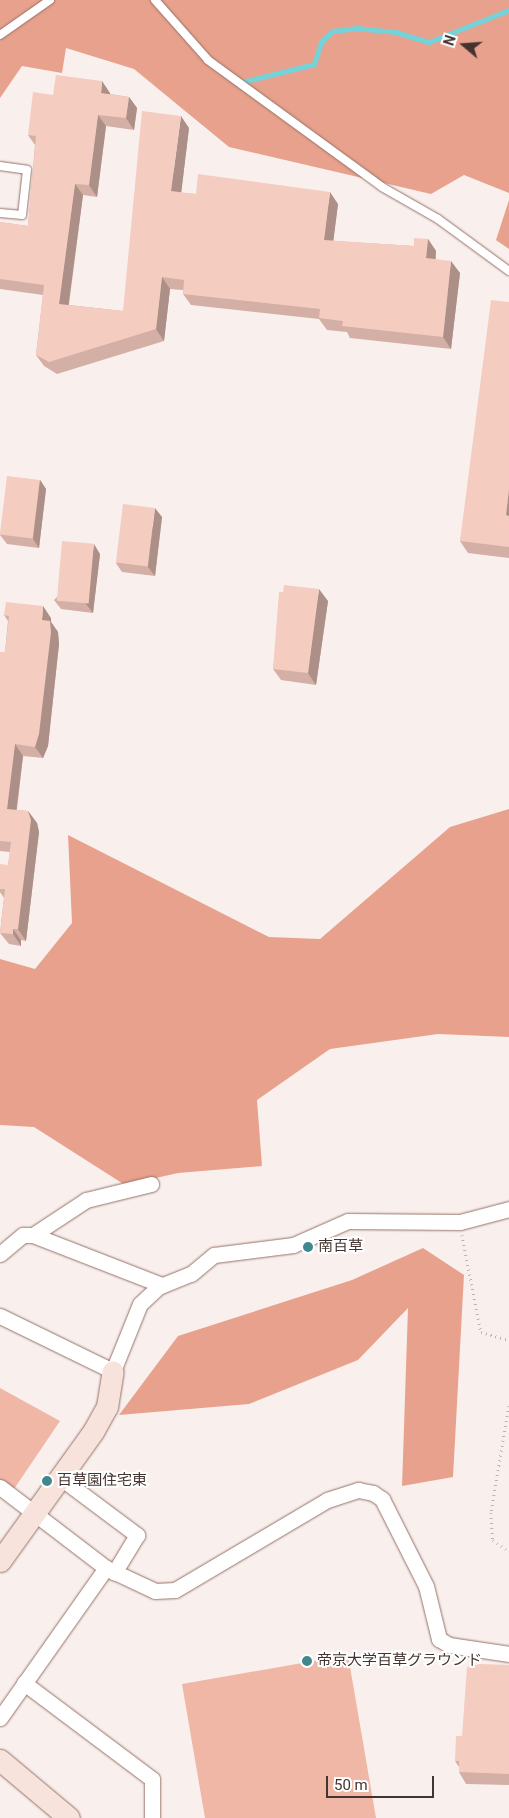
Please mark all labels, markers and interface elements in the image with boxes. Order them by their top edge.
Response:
north arrow [439,20,489,70]
text: N [441,33,459,48]
place label: 南百草 [318,1238,363,1256]
marker: 南百草 [302,1241,314,1253]
place label: 百草園住宅東 [57,1472,147,1490]
marker: 百草園住宅東 [41,1475,53,1487]
place label: 帝京大学百草グラウンド [317,1652,482,1670]
marker: 帝京大学百草グラウンド [301,1655,313,1667]
scale bar [329,1766,436,1798]
text: 50 m [334,1776,368,1794]

